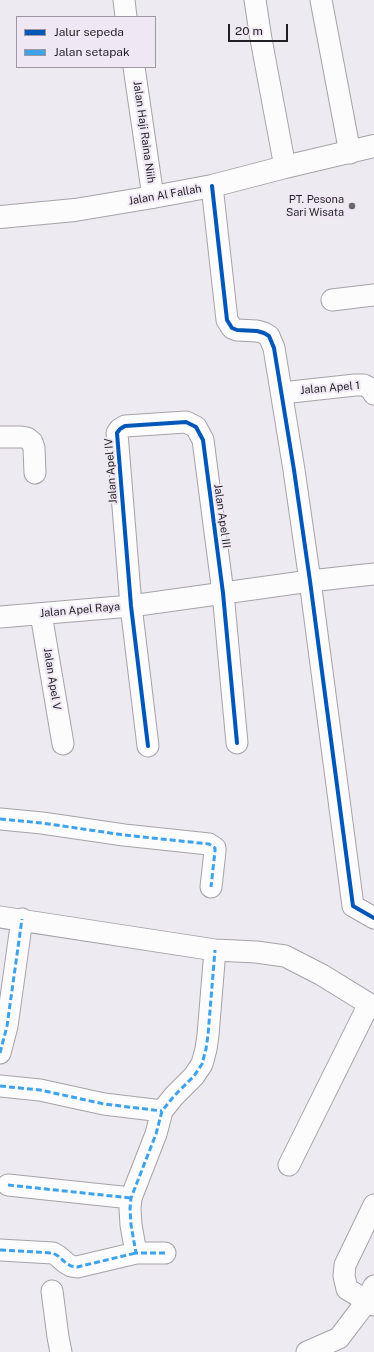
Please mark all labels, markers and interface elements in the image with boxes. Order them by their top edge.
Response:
legend [16,16,156,68]
scale bar [230,16,290,42]
text: 20 m [235,24,263,38]
text: Jalur sepeda [54,25,124,39]
text: Jalan setapak [54,45,130,59]
street label: Jalan Haji Raina Niih [130,80,158,184]
street label: Jalan Al Fallah [127,182,203,208]
place label: PT. Pesona Sari Wisata [286,193,344,219]
marker: PT. Pesona Sari Wisata [347,201,357,211]
street label: Jalan Apel 1 [300,379,360,397]
street label: Jalan Apel IV [102,438,120,504]
street label: Jalan Apel III [211,483,233,549]
street label: Jalan Apel Raya [39,600,121,620]
street label: Jalan Apel V [41,647,63,711]

